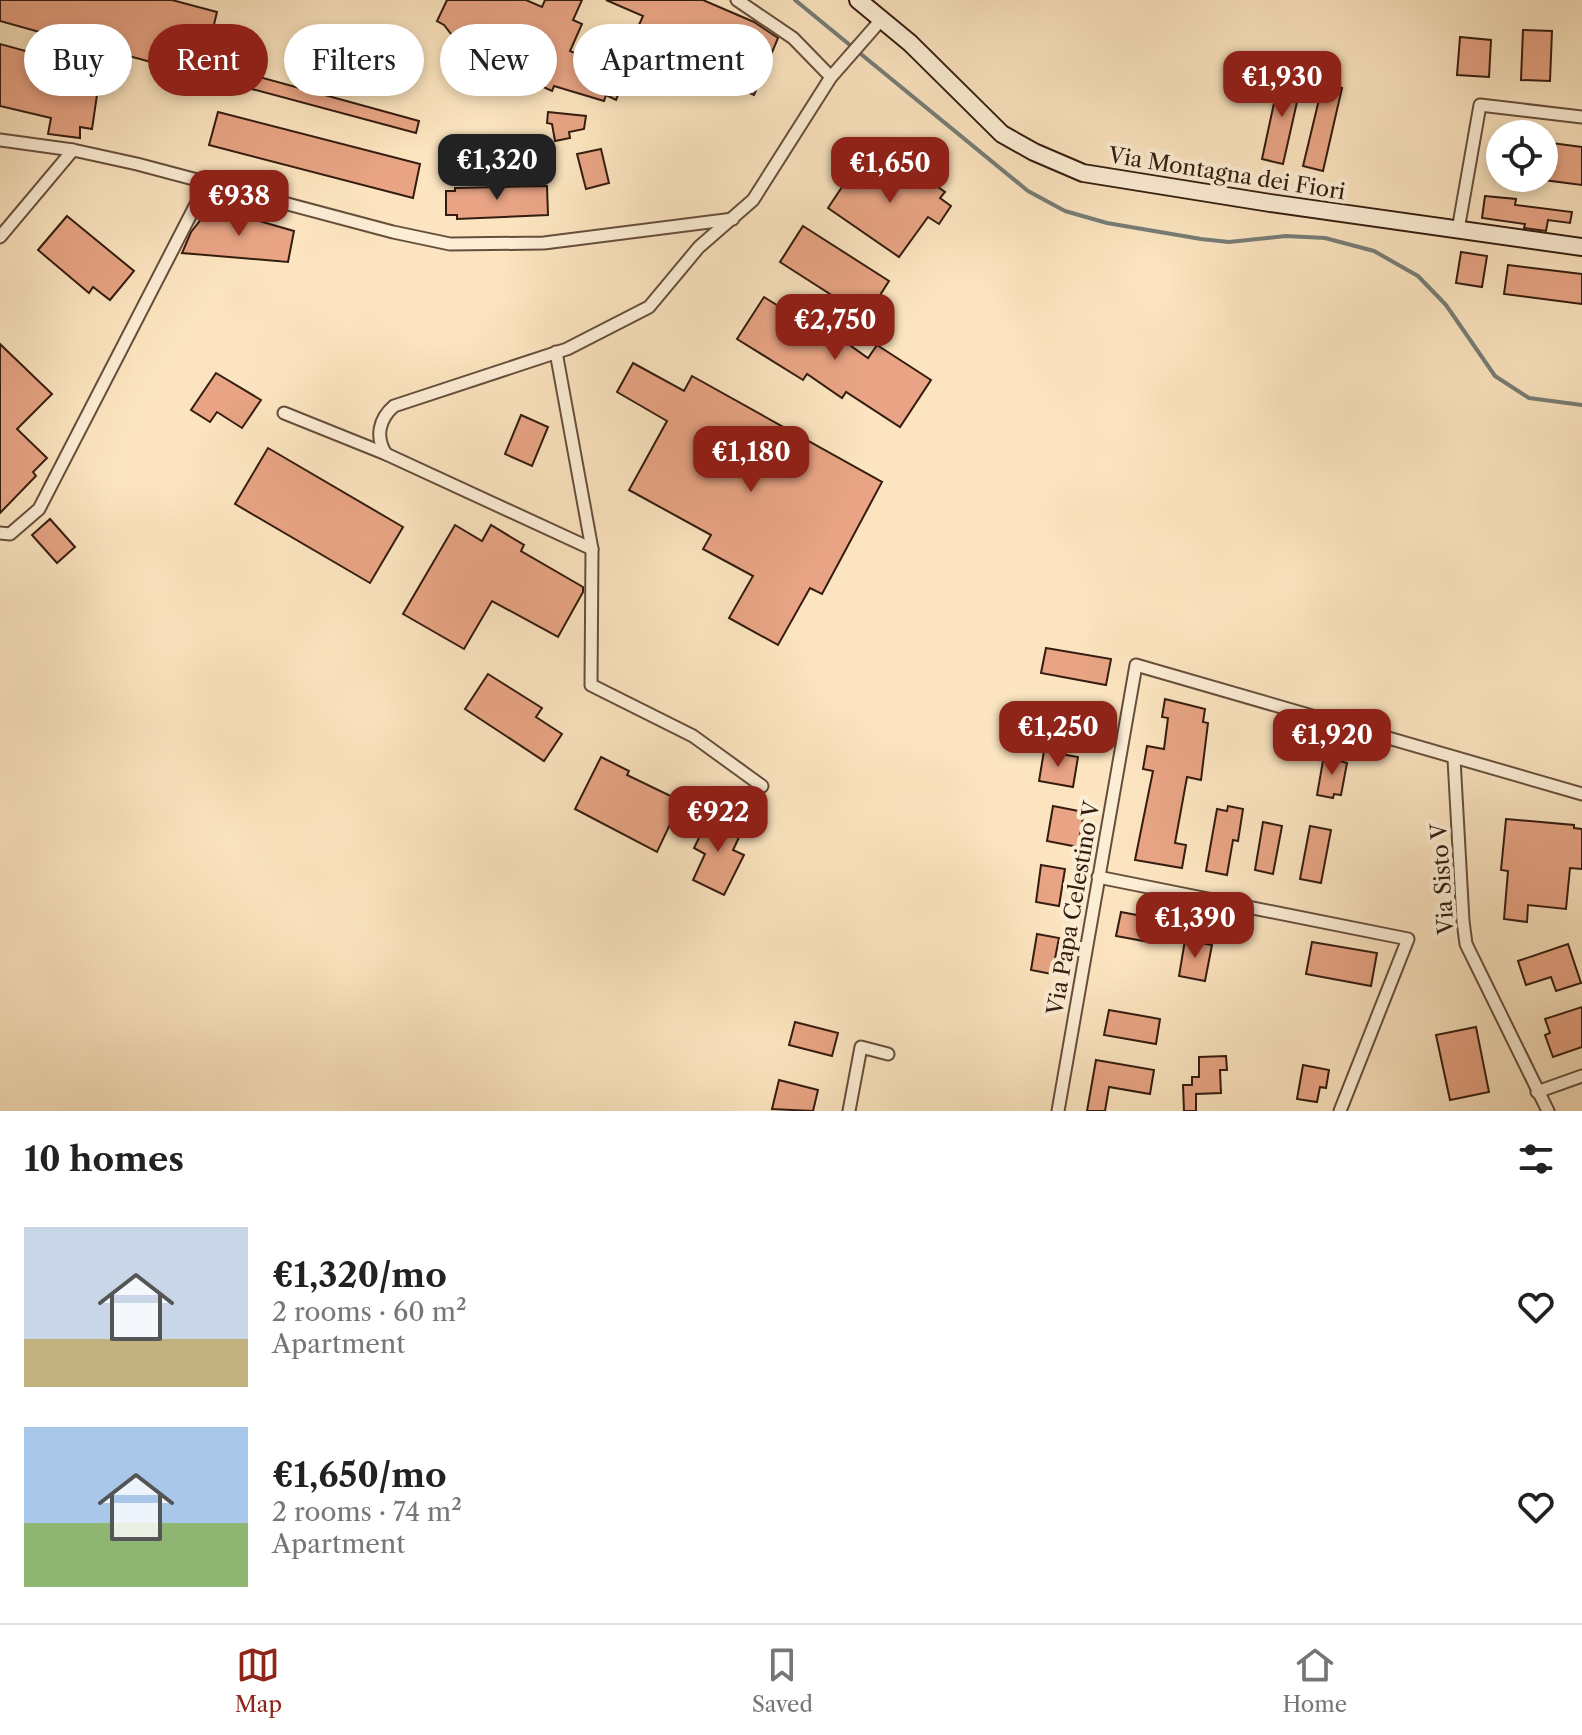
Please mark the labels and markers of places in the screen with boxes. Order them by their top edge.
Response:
pin: €1,930 [1217,51,1347,119]
pin: €1,320 [432,134,562,202]
pin: €1,650 [825,137,955,205]
pin: €938 [192,170,286,238]
pin: €2,750 [770,294,900,362]
pin: €1,180 [686,426,816,494]
pin: €1,250 [993,701,1123,769]
pin: €1,920 [1267,709,1397,777]
pin: €922 [671,786,765,854]
pin: €1,390 [1130,892,1260,960]

